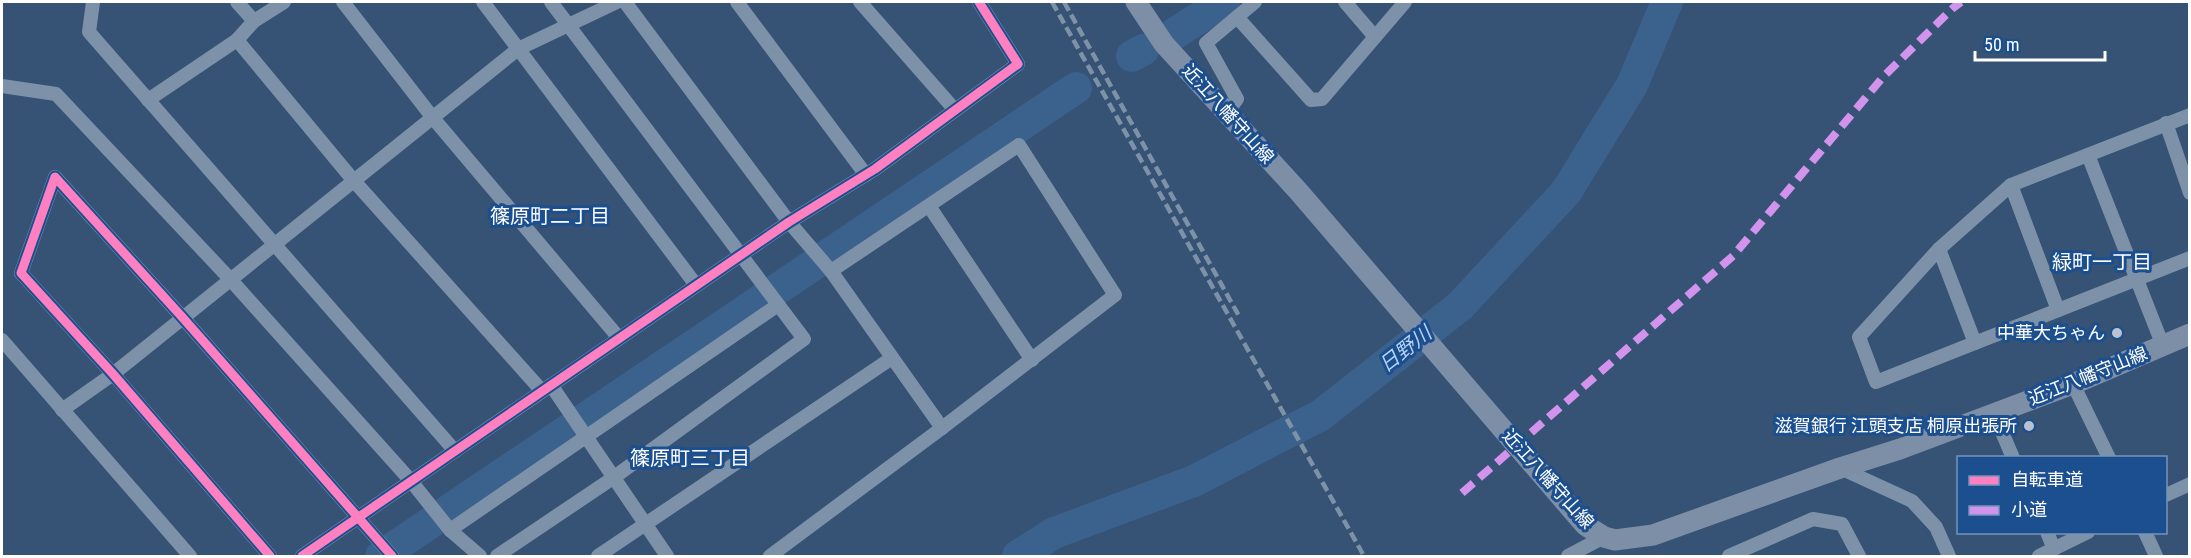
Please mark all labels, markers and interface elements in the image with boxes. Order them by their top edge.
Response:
scale bar [1975,24,2106,62]
text: 50 m [1984,34,2019,55]
street label: 近江八幡守山線 [1178,60,1278,168]
district label: 篠原町二丁目 [490,204,610,228]
district label: 緑町一丁目 [2052,250,2152,274]
water label: 日野川 [1374,320,1438,377]
place label: 中華大ちゃん [1997,322,2105,343]
marker: 中華大ちゃん [2110,326,2124,340]
street label: 近江八幡守山線 [2025,342,2150,409]
place label: 滋賀銀行 江頭支店 桐原出張所 [1775,415,2017,436]
marker: 滋賀銀行 江頭支店 桐原出張所 [2022,419,2036,433]
street label: 近江八幡守山線 [1498,425,1598,533]
district label: 篠原町三丁目 [630,446,750,470]
legend [1957,456,2167,534]
text: 自転車道 [2011,469,2083,490]
text: 小道 [2011,499,2047,520]

